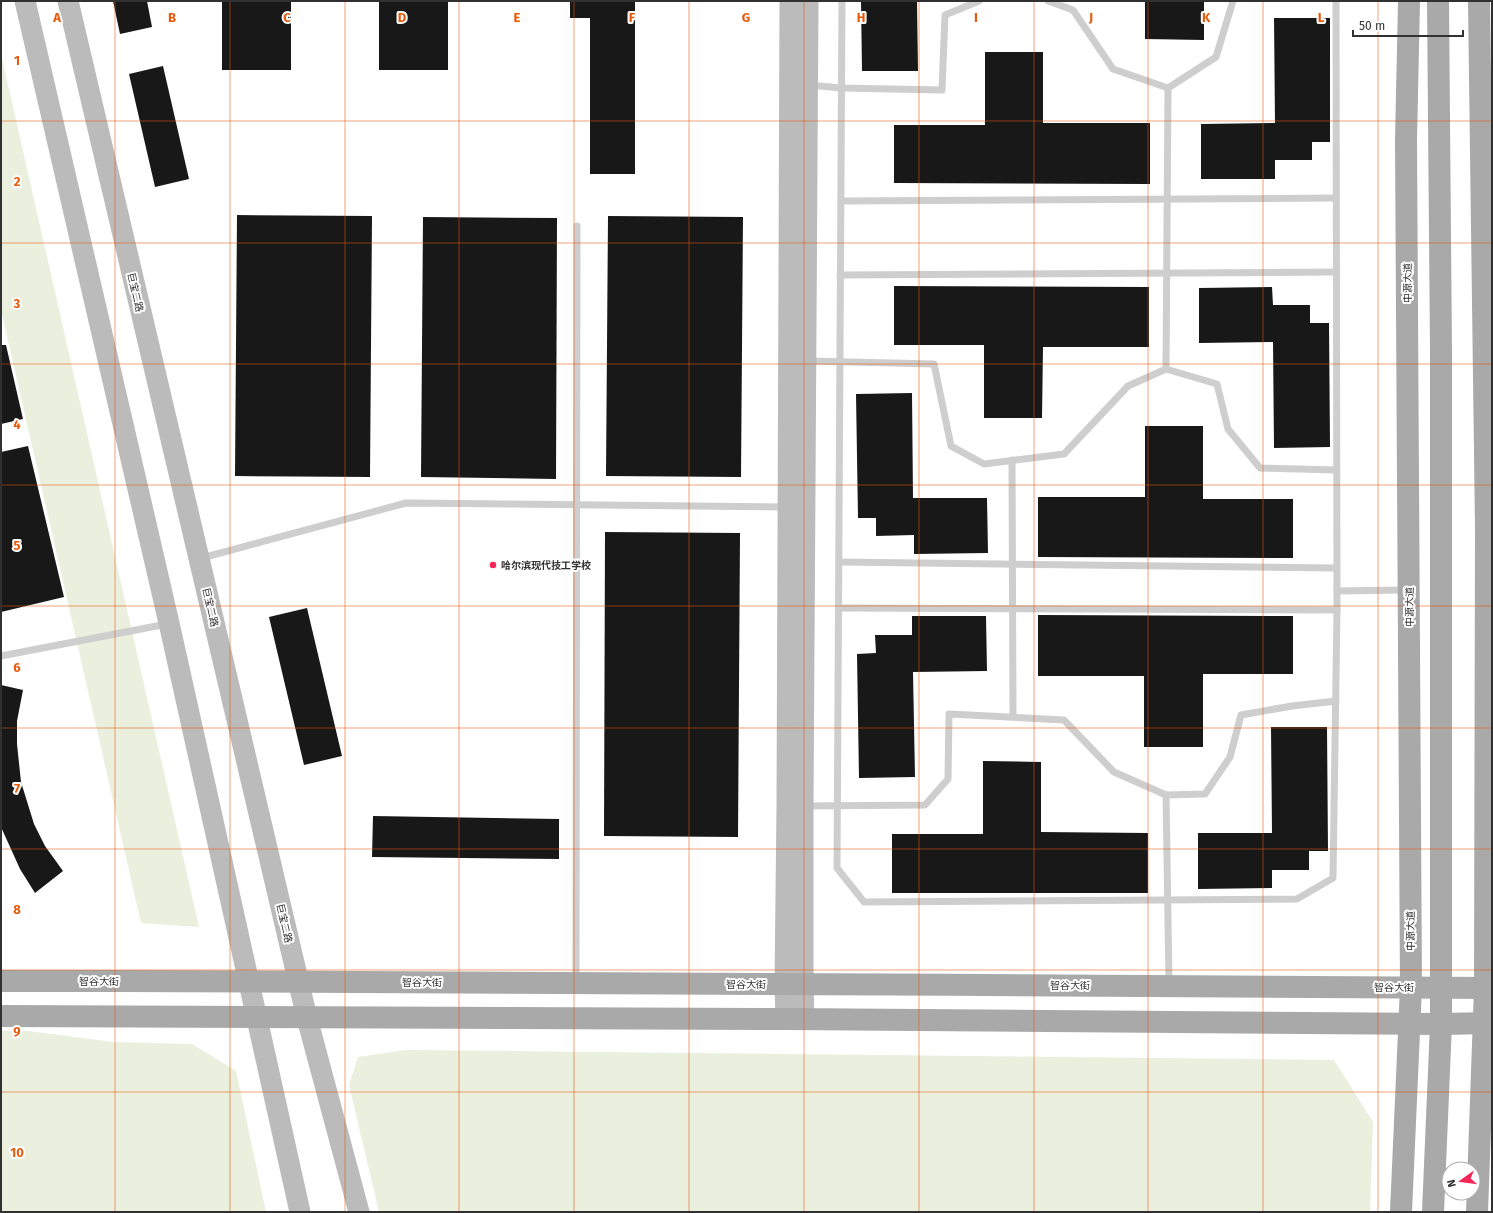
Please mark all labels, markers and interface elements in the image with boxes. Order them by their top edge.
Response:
text: A [52,10,61,25]
text: B [168,10,176,25]
text: C [283,10,291,25]
text: D [398,10,407,25]
text: E [514,10,521,25]
text: F [629,10,636,25]
text: G [742,10,750,25]
text: H [857,10,865,25]
text: I [974,10,978,25]
text: J [1088,10,1093,25]
text: K [1202,10,1211,25]
text: L [1318,10,1325,25]
scale bar [1353,12,1463,38]
text: 50 m [1359,19,1385,33]
text: 1 [14,53,20,68]
text: 2 [14,174,21,189]
street label: 中源大道 [1402,263,1414,303]
street label: 巨宝二路 [125,271,145,313]
text: 3 [13,296,21,311]
text: 4 [13,417,21,432]
text: 5 [14,538,21,553]
place label: 哈尔滨现代技工学校 [501,559,591,572]
marker: 哈尔滨现代技工学校 [488,560,498,570]
street label: 巨宝二路 [200,586,220,628]
street label: 中源大道 [1404,587,1416,627]
text: 6 [13,660,21,675]
text: 7 [14,781,20,796]
text: 8 [13,902,21,917]
street label: 巨宝二路 [274,902,294,944]
street label: 中源大道 [1405,911,1417,951]
street label: 智谷大街 [79,976,119,988]
street label: 智谷大街 [402,977,442,989]
street label: 智谷大街 [726,979,766,991]
street label: 智谷大街 [1050,980,1090,992]
street label: 智谷大街 [1374,982,1414,994]
text: 9 [13,1024,21,1039]
text: 10 [10,1145,24,1160]
north arrow [1441,1161,1481,1201]
text: N [1445,1178,1459,1188]

